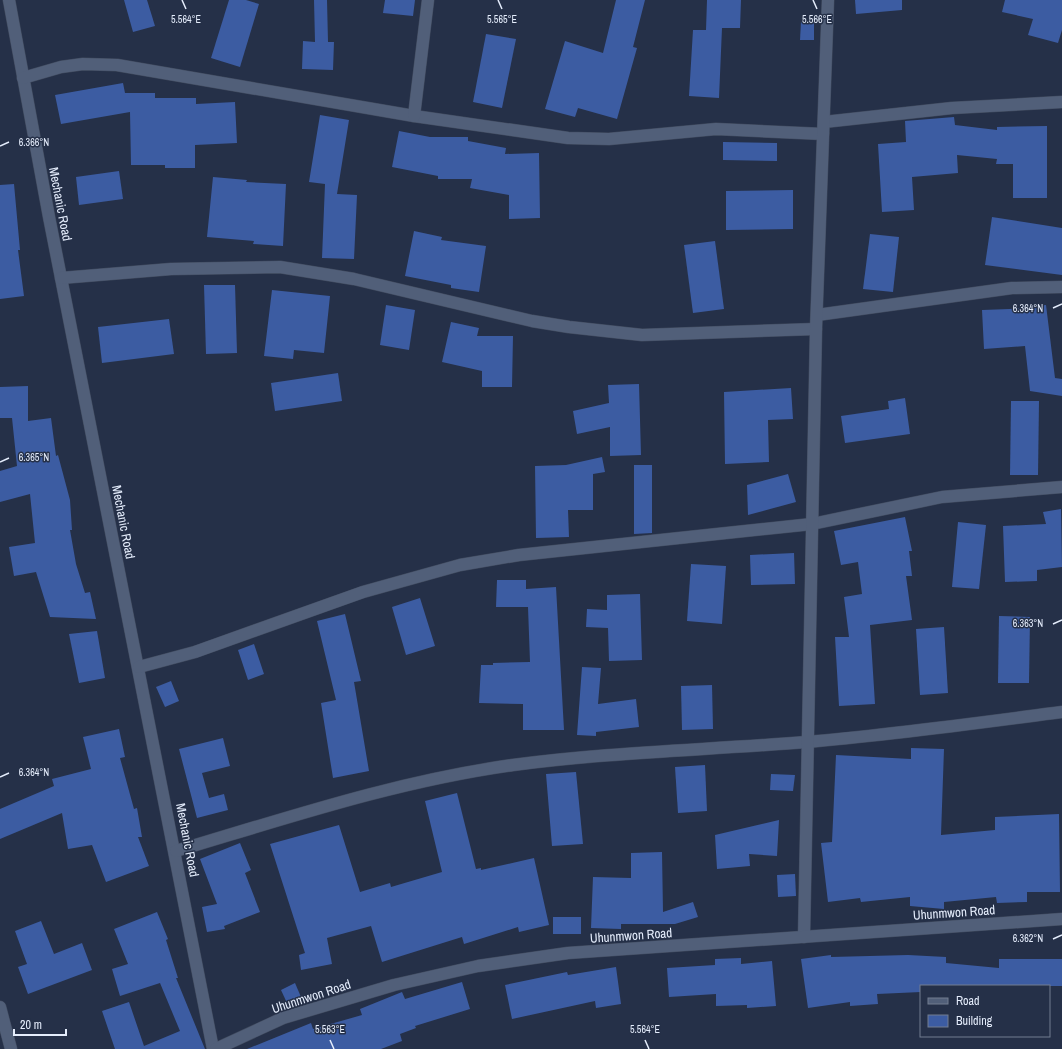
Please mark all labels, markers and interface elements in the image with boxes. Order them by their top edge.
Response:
text: 5.564°E [171,13,201,26]
text: 5.565°E [487,13,517,26]
text: 5.566°E [802,13,832,26]
text: 6.366°N [19,136,49,149]
street label: Mechanic Road [45,166,76,242]
text: 6.364°N [1013,302,1043,315]
text: 6.365°N [19,451,49,464]
street label: Mechanic Road [108,484,139,560]
text: 6.363°N [1013,617,1043,630]
text: 6.364°N [19,766,49,779]
street label: Mechanic Road [172,802,203,878]
street label: Uhunmwon Road [912,901,996,924]
street label: Uhunmwon Road [589,924,673,947]
text: 6.362°N [1013,932,1043,945]
street label: Uhunmwon Road [269,976,353,1017]
legend [920,985,1050,1037]
text: Road [956,993,980,1009]
scale bar [14,1011,66,1037]
text: Building [956,1013,993,1029]
text: 20 m [20,1017,42,1033]
text: 5.563°E [315,1023,345,1036]
text: 5.564°E [630,1023,660,1036]

